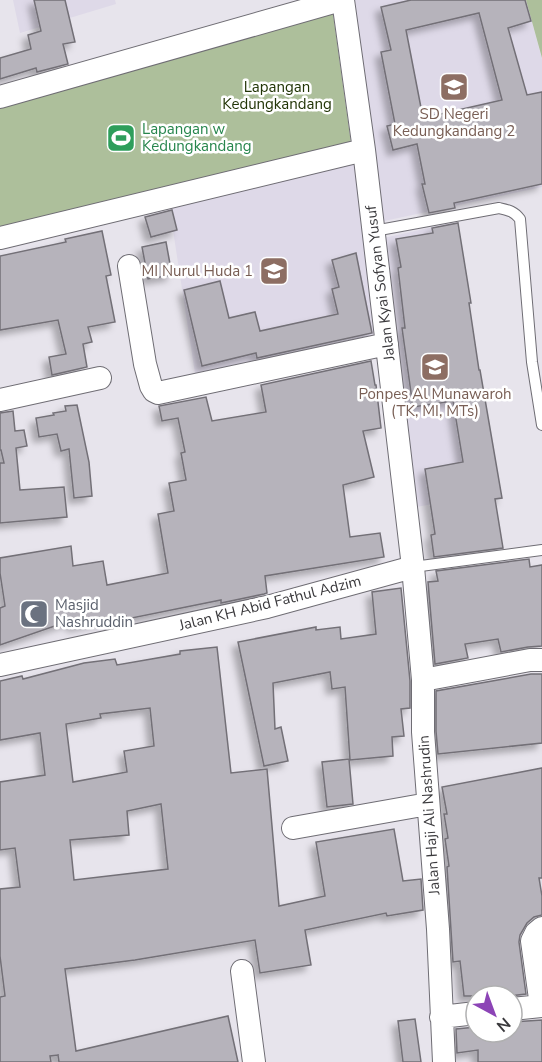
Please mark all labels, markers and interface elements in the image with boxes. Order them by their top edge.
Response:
school or university icon: SD Negeri Kedungkandang 2 [438,71,470,103]
park label: Lapangan Kedungkandang [222,77,332,114]
place label: SD Negeri Kedungkandang 2 [393,104,515,141]
place label: Lapangan w Kedungkandang [142,119,252,156]
sports icon: Lapangan w Kedungkandang [105,122,137,154]
street label: Jalan Kyai Sofyan Yusuf [360,203,400,363]
school or university icon: MI Nurul Huda 1 [258,255,290,287]
place label: MI Nurul Huda 1 [142,261,253,281]
school or university icon: Ponpes Al Munawaroh (TK, MI, MTs) [419,351,451,383]
place label: Ponpes Al Munawaroh (TK, MI, MTs) [358,384,512,421]
street label: Jalan KH Abid Fathul Adzim [176,571,363,636]
place label: Masjid Nashruddin [55,595,133,632]
mosque icon: Masjid Nashruddin [18,598,50,630]
street label: Jalan Haji Ali Nashrudin [413,735,445,896]
north arrow [464,984,524,1044]
text: N [491,1012,515,1037]

